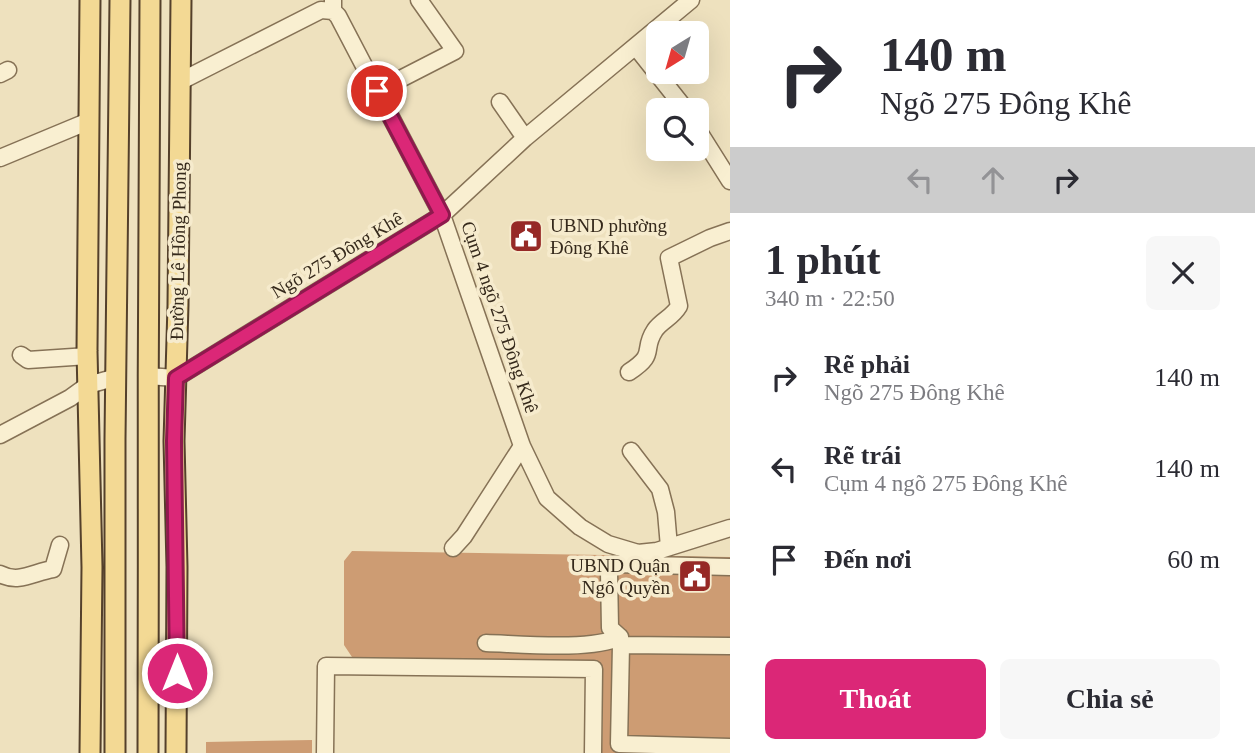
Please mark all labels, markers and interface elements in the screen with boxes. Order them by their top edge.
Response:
north arrow [646,21,709,84]
map controls [646,21,709,161]
text: 140 m [880,27,1007,82]
icon: right [765,28,856,119]
pin [347,61,407,121]
icon: arrive [358,72,396,110]
text: Ngõ 275 Đông Khê [880,85,1132,121]
button: search [646,98,709,161]
street label: Đường Lê Hồng Phong [166,161,190,340]
icon: left [901,161,939,199]
icon: ahead [974,161,1012,199]
icon: right [1047,161,1085,199]
street label: Ngõ 275 Đông Khê [268,208,406,302]
place label: UBND phường Đông Khê [550,215,667,258]
public building icon: UBND phường Đông Khê [507,217,545,255]
street label: Cụm 4 ngõ 275 Đông Khê [457,219,543,415]
button: close [1146,236,1220,310]
text: 1 phút [765,237,881,283]
text: 340 m · 22:50 [765,286,895,311]
text: Rẽ phải [824,350,910,379]
icon: right [765,359,803,397]
text: 140 m [1154,363,1220,392]
text: Ngõ 275 Đông Khê [824,380,1005,405]
text: Rẽ trái [824,441,901,470]
icon: left [765,450,803,488]
text: 140 m [1154,454,1220,483]
text: Cụm 4 ngõ 275 Đông Khê [824,471,1067,496]
icon: arrive [765,541,803,579]
text: Đến nơi [824,545,911,574]
text: 60 m [1167,545,1220,574]
place label: UBND Quận Ngô Quyền [570,555,670,598]
public building icon: UBND Quận Ngô Quyền [676,557,714,595]
position arrow [140,636,214,710]
button: Thoát [765,659,986,739]
button: Chia sẻ [1000,659,1220,739]

